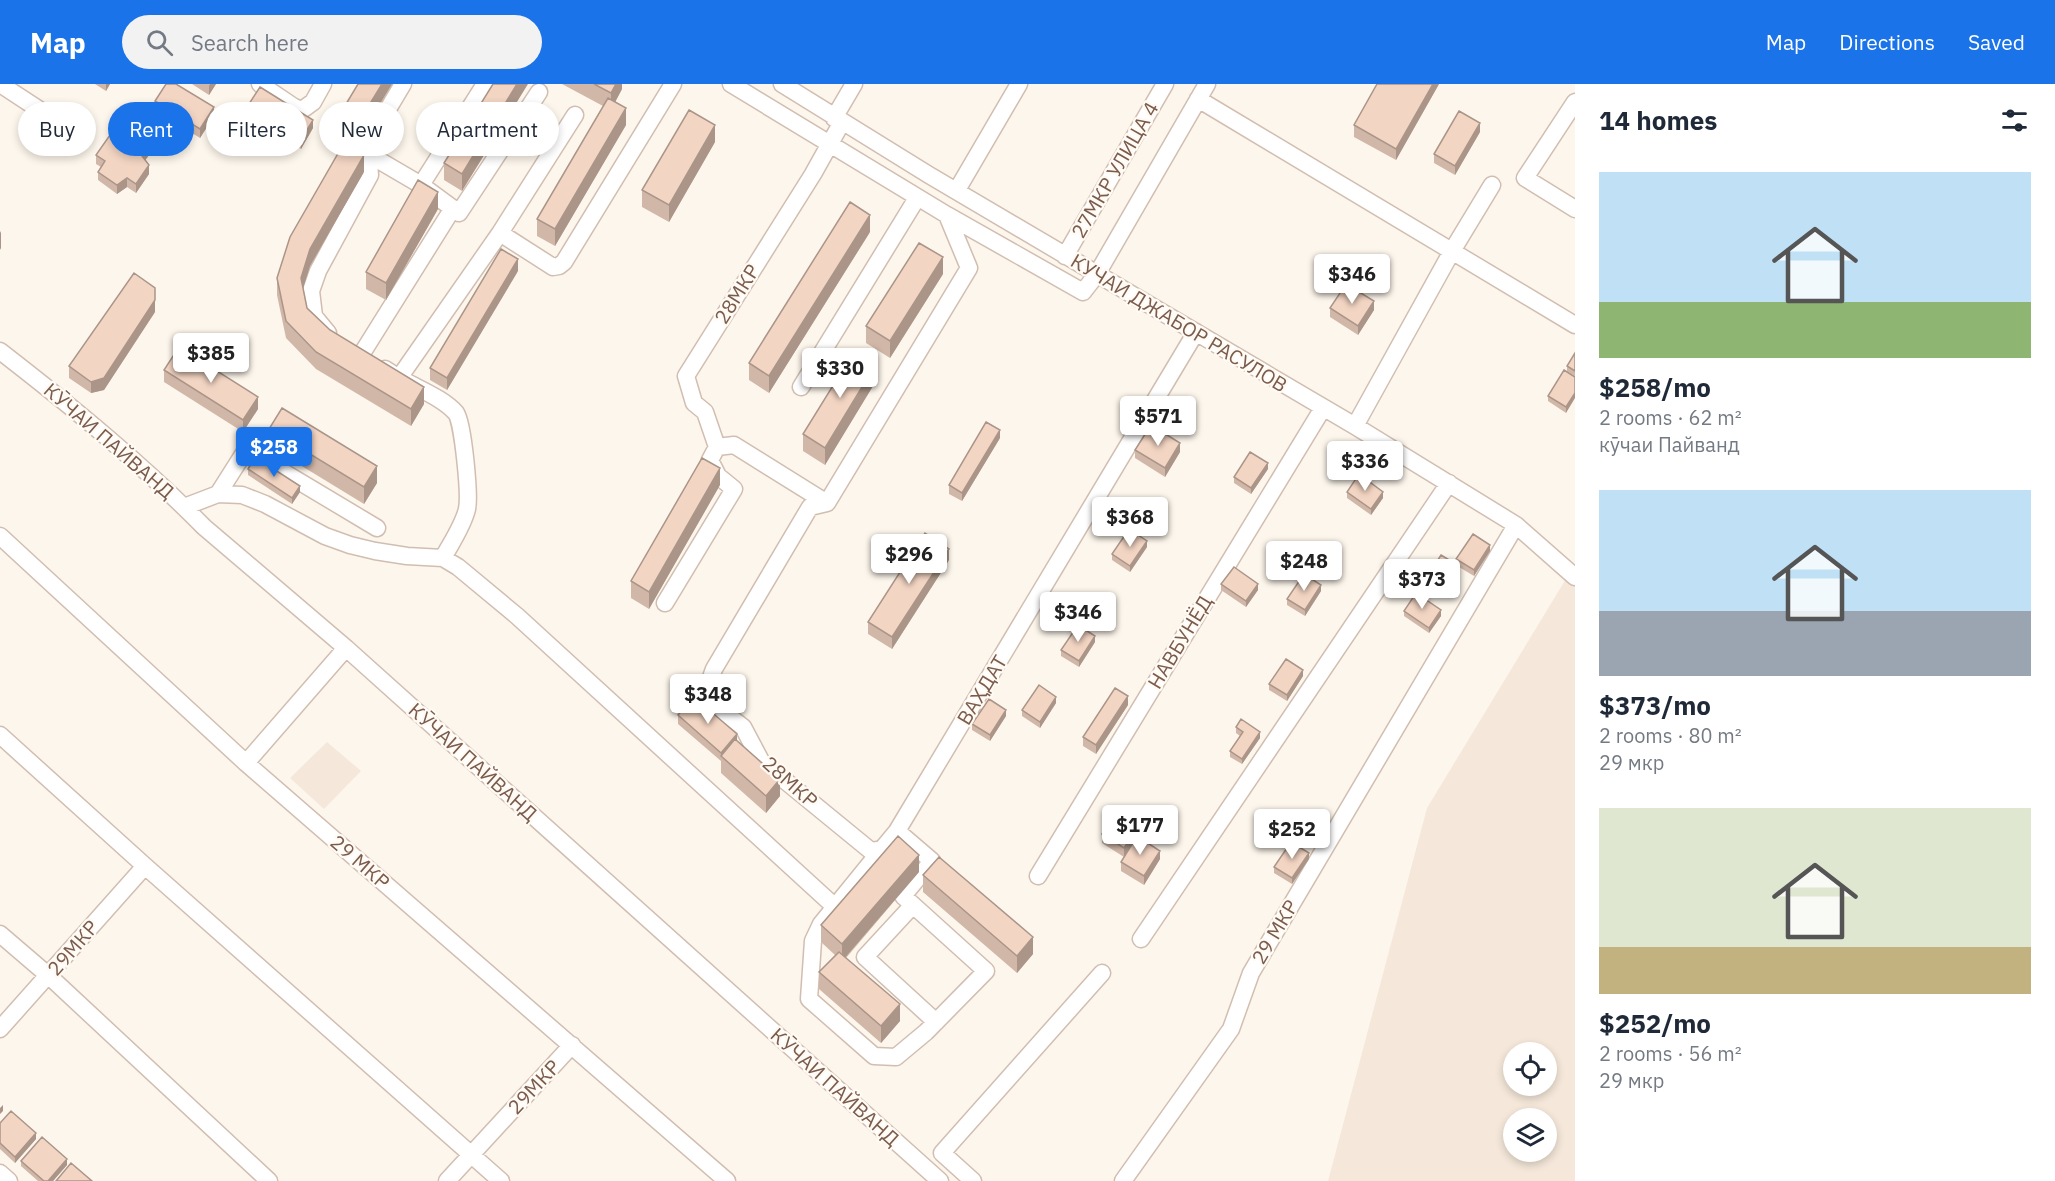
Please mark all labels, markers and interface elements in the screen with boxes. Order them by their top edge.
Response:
search box [122,15,542,69]
text: Map [30,24,86,61]
icon: search [143,26,176,59]
text: Search here [191,28,309,57]
text: Map [1766,28,1806,56]
text: Directions [1839,28,1935,56]
text: Saved [1968,28,2025,56]
street label: 27МКР УЛИЦА 4 [1065,97,1165,243]
chip: Buy [18,102,96,156]
chip: Rent [108,102,194,156]
chip: Filters [206,102,307,156]
chip: New [319,102,404,156]
chip: Apartment [416,102,559,156]
text: 14 homes [1599,103,1717,137]
icon: filters [1998,104,2031,137]
icon: home [1761,211,1869,319]
street label: КУЧАИ ДЖАБОР РАСУЛОВ [1066,247,1293,398]
pin: $346 [1316,254,1388,305]
street label: 28МКР [708,259,765,329]
text: $346 [1328,260,1376,287]
pin: $385 [175,333,247,384]
text: $385 [187,339,235,366]
pin: $330 [804,348,876,399]
text: $330 [816,354,864,381]
text: $258/mo [1599,370,1711,404]
street label: КӮЧАИ ПАЙВАНД [38,376,180,505]
pin: $571 [1122,396,1194,447]
text: $571 [1134,402,1182,429]
text: 2 rooms · 62 m² [1599,404,1742,431]
pin: $258 [238,427,310,478]
text: кӯчаи Пайванд [1599,431,1740,458]
text: $258 [250,433,298,460]
pin: $336 [1329,441,1401,492]
text: $336 [1341,447,1389,474]
pin: $368 [1094,497,1166,548]
text: $368 [1106,503,1154,530]
icon: home [1761,529,1869,637]
pin: $296 [873,534,945,585]
text: $296 [885,540,933,567]
pin: $248 [1268,541,1340,592]
text: $248 [1280,547,1328,574]
pin: $373 [1386,559,1458,610]
text: $373 [1398,565,1446,592]
street label: НАВБУНЁД [1141,590,1218,694]
pin: $346 [1042,592,1114,643]
text: $346 [1054,598,1102,625]
street label: ВАҲДАТ [950,650,1013,730]
pin: $348 [672,674,744,725]
text: $348 [684,680,732,707]
text: $373/mo [1599,688,1711,722]
street label: КӮЧАИ ПАЙВАНД [403,696,544,827]
text: 2 rooms · 80 m² [1599,722,1742,749]
text: 29 мкр [1599,749,1664,776]
street label: 28МКР [757,750,824,814]
pin: $177 [1104,805,1176,856]
pin: $252 [1256,809,1328,860]
text: $177 [1116,811,1164,838]
text: $252 [1268,815,1316,842]
street label: 29 МКР [325,828,396,895]
icon: home [1761,847,1869,955]
street label: 29 МКР [1245,895,1304,969]
street label: 29МКР [41,914,104,981]
text: $252/mo [1599,1006,1711,1040]
street label: КӮЧАИ ПАЙВАНД [765,1021,906,1152]
text: 2 rooms · 56 m² [1599,1040,1742,1067]
map controls [1503,1042,1557,1162]
button: locate [1503,1042,1557,1096]
street label: 29МКР [501,1053,566,1120]
text: 29 мкр [1599,1067,1664,1094]
button: layers [1503,1108,1557,1162]

